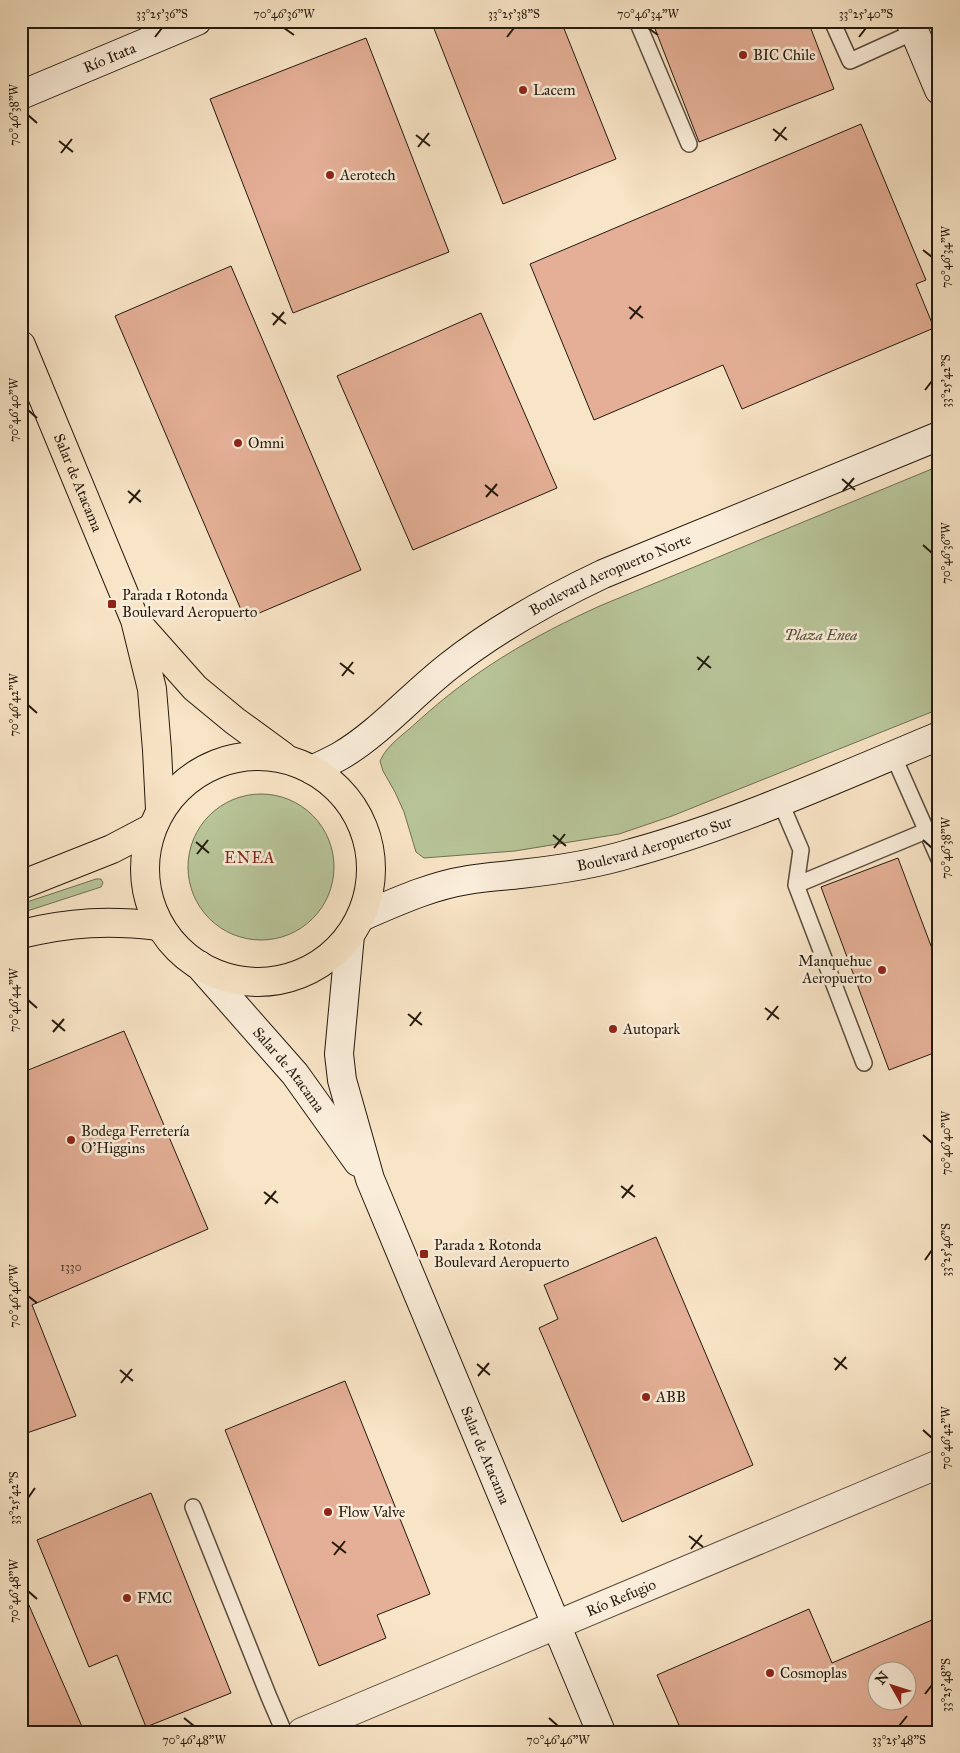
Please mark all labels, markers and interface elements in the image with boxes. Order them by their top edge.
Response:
text: 33°25'36"S [136,7,188,21]
text: 70°46'36"W [253,7,315,21]
text: 33°25'38"S [488,7,540,21]
text: 70°46'34"W [617,7,680,21]
text: 33°25'40"S [839,7,893,21]
street label: Río Itata [81,39,139,77]
place label: BIC Chile [753,46,815,64]
marker: BIC Chile [737,49,749,61]
place label: Lacem [533,81,576,99]
text: 70°46'38"W [7,84,21,146]
marker: Lacem [517,84,529,96]
place label: Aerotech [339,166,396,184]
marker: Aerotech [324,169,336,181]
text: 70°46'34"W [939,225,953,288]
text: 33°25'42"S [939,354,953,408]
text: 70°46'40"W [7,377,21,442]
street label: Salar de Atacama [50,431,107,535]
place label: Omni [248,434,284,452]
marker: Omni [232,437,244,449]
text: 70°46'36"W [939,522,953,584]
street label: Boulevard Aeropuerto Norte [526,530,694,619]
place label: Parada 1 Rotonda Boulevard Aeropuerto [122,586,258,621]
marker: Parada 1 Rotonda Boulevard Aeropuerto [106,598,118,610]
park label: Plaza Enea [784,626,858,644]
text: 70°46'42"W [7,673,21,737]
street label: Boulevard Aeropuerto Sur [575,812,735,875]
text: 70°46'38"W [939,817,953,879]
district label: ENEA [224,848,276,867]
place label: Manquehue Aeropuerto [798,952,872,987]
marker: Manquehue Aeropuerto [876,964,888,976]
text: 70°46'44"W [7,967,21,1032]
place label: Autopark [622,1020,680,1038]
street label: Salar de Atacama [249,1023,329,1116]
marker: Autopark [607,1023,619,1035]
text: 70°46'40"W [939,1110,953,1175]
place label: Bodega Ferretería O'Higgins [81,1122,190,1157]
marker: Bodega Ferretería O'Higgins [65,1134,77,1146]
text: 33°25'46"S [939,1223,953,1277]
place label: Parada 2 Rotonda Boulevard Aeropuerto [434,1236,570,1271]
marker: Parada 2 Rotonda Boulevard Aeropuerto [418,1248,430,1260]
house number: 1330 [60,1260,82,1274]
text: 70°46'46"W [7,1264,21,1328]
place label: ABB [655,1388,686,1406]
marker: ABB [640,1391,652,1403]
street label: Salar de Atacama [457,1404,514,1508]
text: 70°46'42"W [939,1406,953,1470]
text: 33°25'42"S [7,1471,21,1525]
place label: Flow Valve [338,1503,405,1521]
marker: Flow Valve [322,1506,334,1518]
text: 70°46'48"W [7,1559,21,1623]
street label: Río Refugio [583,1575,659,1620]
place label: FMC [137,1589,172,1607]
marker: FMC [121,1592,133,1604]
text: 33°25'48"S [939,1658,953,1712]
north arrow [868,1660,918,1710]
place label: Cosmoplas [780,1664,847,1682]
marker: Cosmoplas [764,1667,776,1679]
text: N [872,1668,893,1688]
text: 70°46'48"W [162,1733,226,1747]
text: 70°46'46"W [526,1733,590,1747]
text: 33°25'48"S [872,1733,926,1747]

